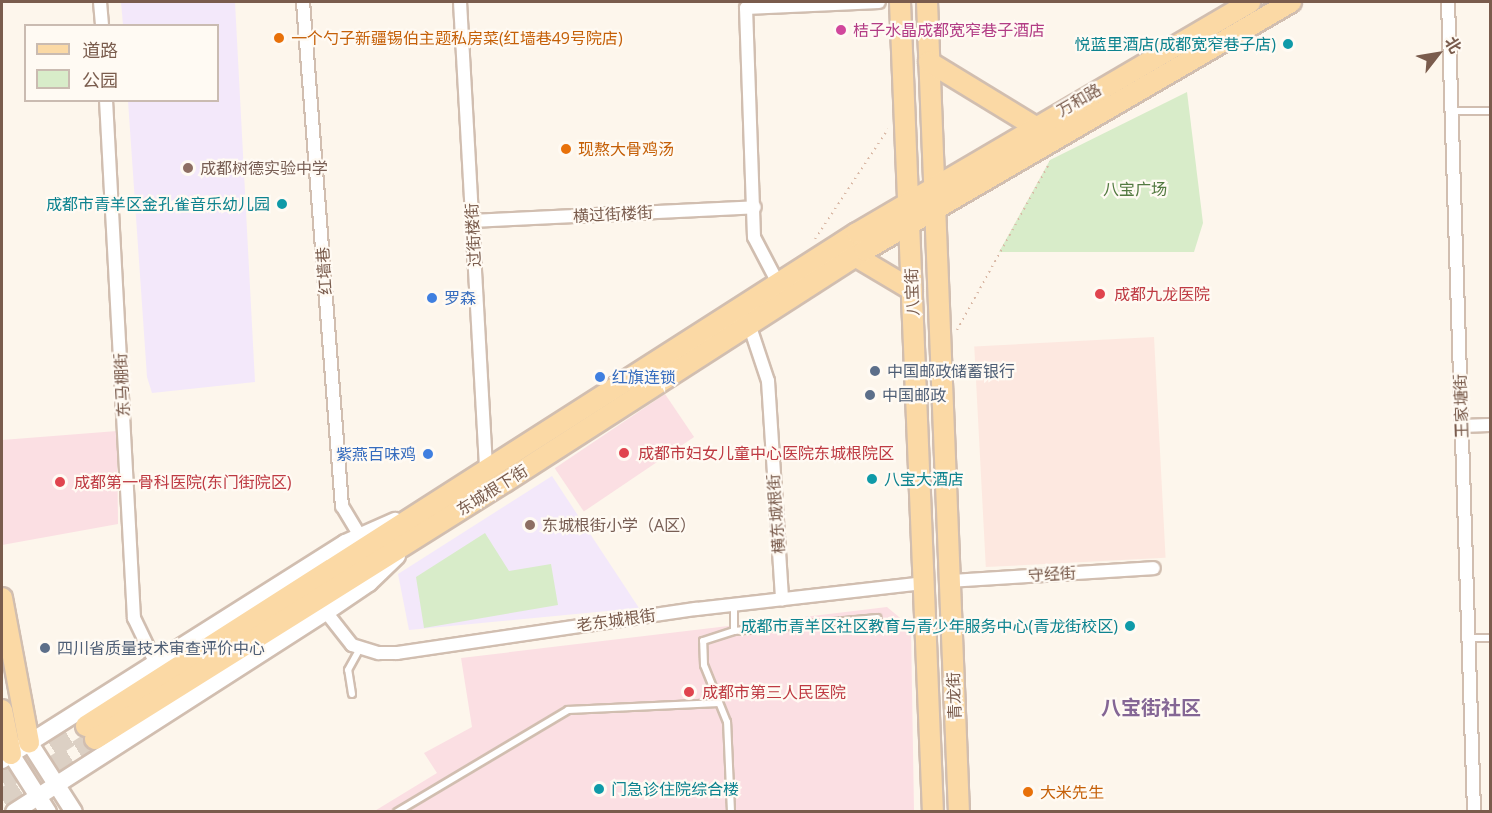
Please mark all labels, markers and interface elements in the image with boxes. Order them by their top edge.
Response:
place label: 桔子水晶成都宽窄巷子酒店 [853,20,1045,40]
marker: 桔子水晶成都宽窄巷子酒店 [834,23,848,37]
legend [24,24,219,102]
north arrow [1408,24,1468,84]
place label: 一个勺子新疆锡伯主题私房菜(红墙巷49号院店) [291,28,623,48]
marker: 一个勺子新疆锡伯主题私房菜(红墙巷49号院店) [272,31,286,45]
text: 北 [1440,32,1467,57]
place label: 悦蓝里酒店(成都宽窄巷子店) [1075,34,1276,54]
marker: 悦蓝里酒店(成都宽窄巷子店) [1281,37,1295,51]
text: 道路 [82,38,118,62]
text: 公园 [82,68,118,92]
street label: 万和路 [1053,80,1105,120]
place label: 现熬大骨鸡汤 [578,139,674,159]
marker: 现熬大骨鸡汤 [559,142,573,156]
place label: 成都树德实验中学 [200,158,328,178]
marker: 成都树德实验中学 [181,161,195,175]
park label: 八宝广场 [1103,179,1167,199]
place label: 成都市青羊区金孔雀音乐幼儿园 [46,194,270,214]
marker: 成都市青羊区金孔雀音乐幼儿园 [275,197,289,211]
street label: 横过街楼街 [573,202,653,226]
street label: 过街楼街 [462,203,484,267]
street label: 红墙巷 [313,246,335,296]
street label: 八宝街 [902,268,922,316]
place label: 成都九龙医院 [1114,284,1210,304]
marker: 成都九龙医院 [1091,285,1109,303]
place label: 罗森 [444,288,476,308]
marker: 罗森 [425,291,439,305]
street label: 东马棚街 [111,353,133,417]
place label: 中国邮政储蓄银行 [887,361,1015,381]
marker: 中国邮政储蓄银行 [868,364,882,378]
place label: 红旗连锁 [612,367,676,387]
marker: 红旗连锁 [593,370,607,384]
street label: 王家塘街 [1450,374,1472,438]
place label: 中国邮政 [882,385,946,405]
marker: 中国邮政 [863,388,877,402]
place label: 成都市妇女儿童中心医院东城根院区 [638,443,894,463]
place label: 紫燕百味鸡 [336,444,416,464]
marker: 成都市妇女儿童中心医院东城根院区 [615,444,633,462]
marker: 紫燕百味鸡 [421,447,435,461]
street label: 东城根下街 [453,461,531,519]
place label: 八宝大酒店 [884,469,964,489]
place label: 成都第一骨科医院(东门街院区) [74,472,291,492]
marker: 八宝大酒店 [865,472,879,486]
marker: 成都第一骨科医院(东门街院区) [51,473,69,491]
street label: 横东城根街 [764,473,788,555]
place label: 东城根街小学（A区） [542,515,696,535]
marker: 东城根街小学（A区） [523,518,537,532]
street label: 守经街 [1028,563,1076,585]
street label: 老东城根街 [575,605,657,635]
place label: 成都市青羊区社区教育与青少年服务中心(青龙街校区) [741,616,1118,636]
marker: 成都市青羊区社区教育与青少年服务中心(青龙街校区) [1123,619,1137,633]
place label: 四川省质量技术审查评价中心 [57,638,265,658]
marker: 四川省质量技术审查评价中心 [38,641,52,655]
street label: 青龙街 [944,672,964,720]
place label: 成都市第三人民医院 [702,682,846,702]
marker: 成都市第三人民医院 [680,683,698,701]
district label: 八宝街社区 [1101,695,1201,719]
place label: 门急诊住院综合楼 [611,779,739,799]
marker: 门急诊住院综合楼 [592,782,606,796]
place label: 大米先生 [1040,782,1104,802]
marker: 大米先生 [1021,785,1035,799]

